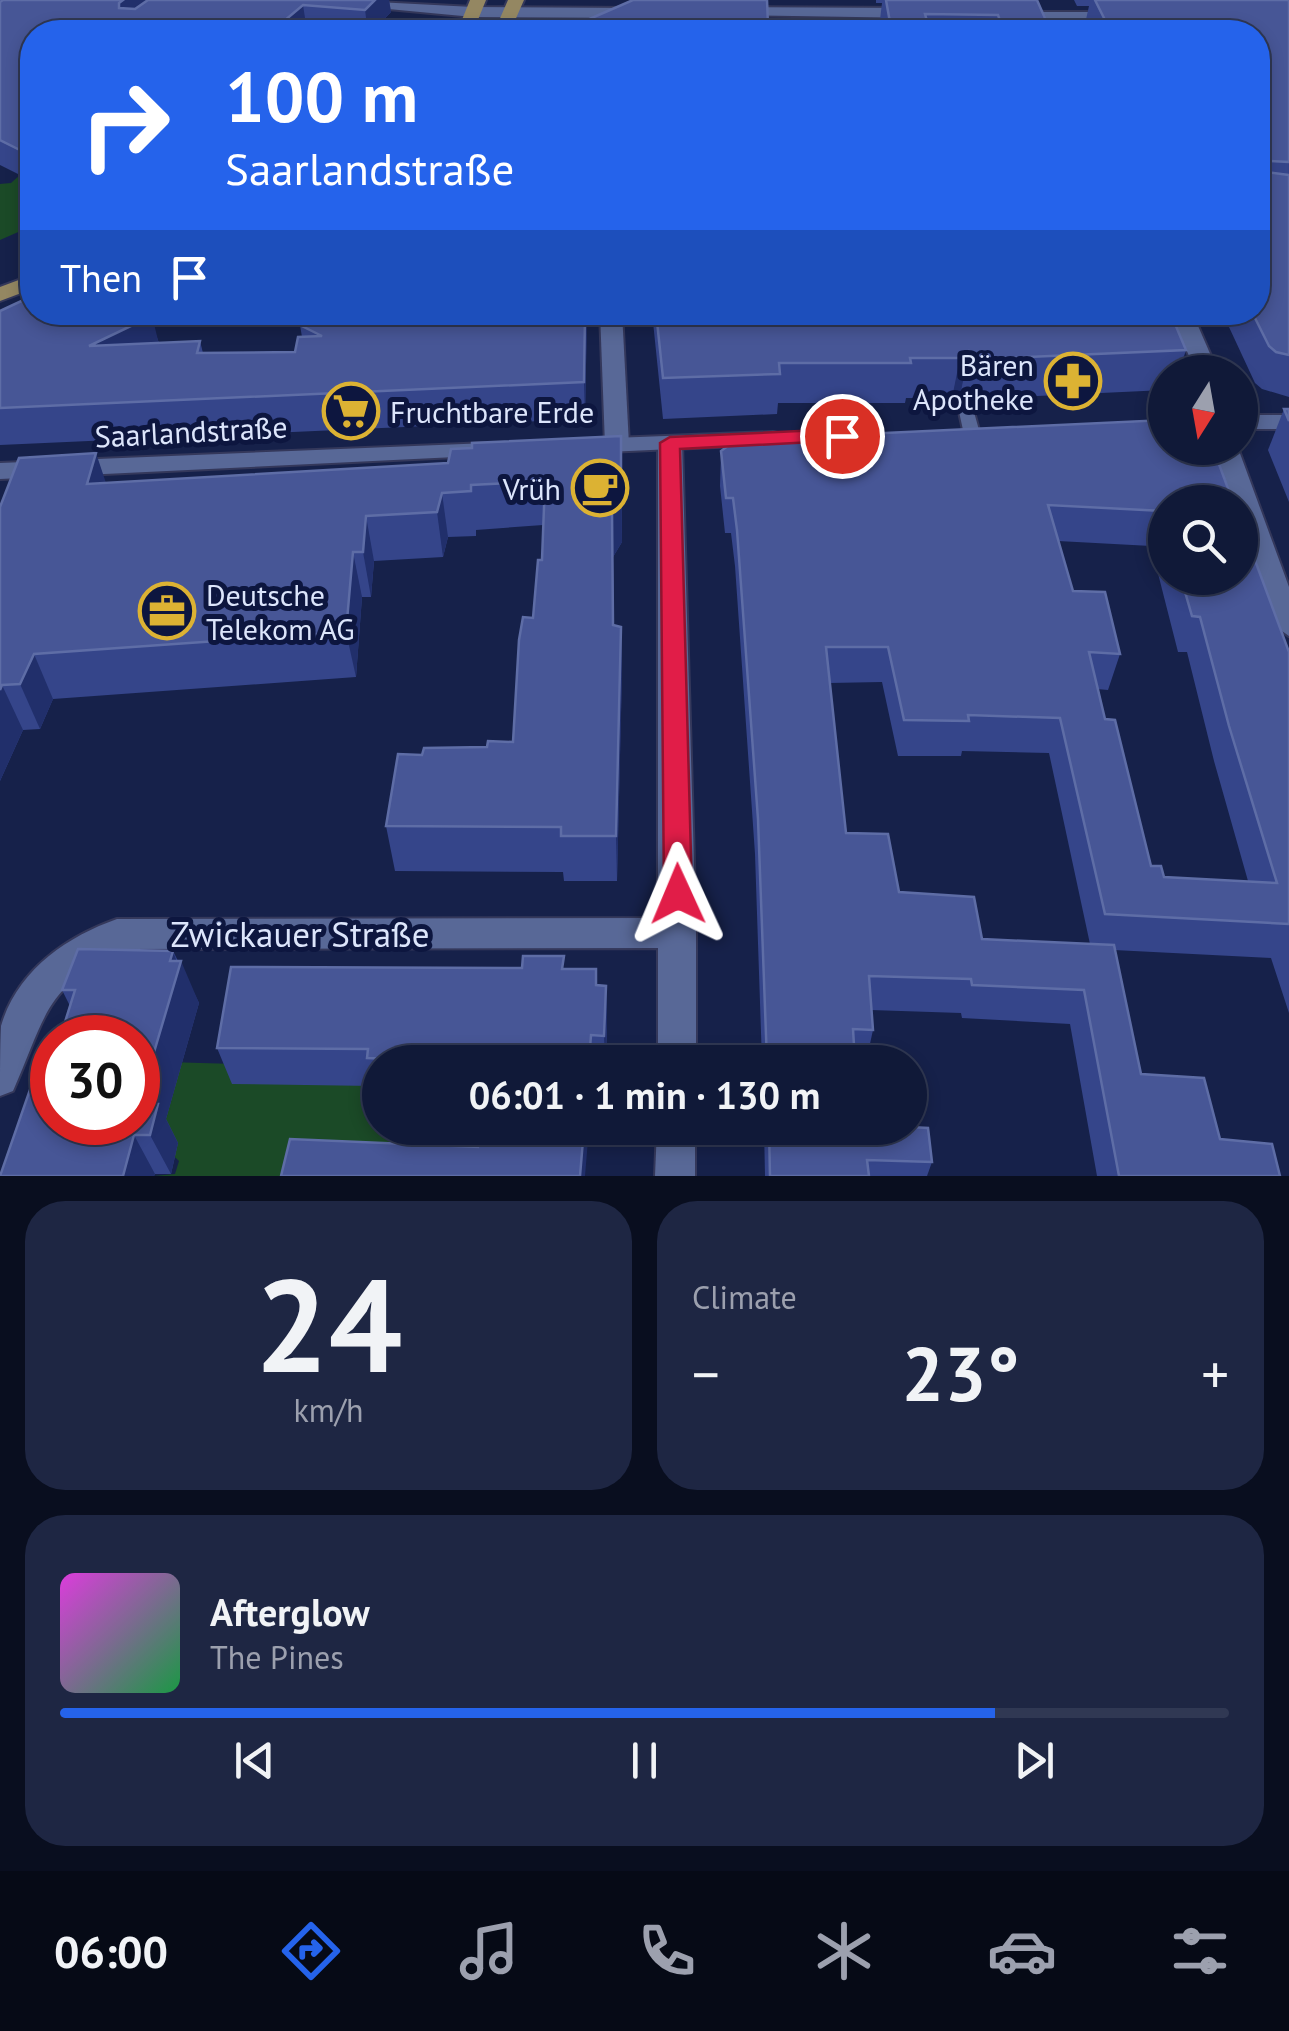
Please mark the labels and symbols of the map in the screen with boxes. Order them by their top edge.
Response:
place label: Bären Apotheke [913,345,1034,418]
pharmacy icon: Bären Apotheke [1043,351,1103,411]
north arrow [1148,355,1258,465]
supermarket icon: Fruchtbare Erde [321,381,381,441]
place label: Fruchtbare Erde [390,392,594,431]
pin [800,394,885,479]
street label: Saarlandstraße [94,406,288,456]
cafe icon: Vrüh [570,458,630,518]
place label: Vrüh [502,469,561,508]
place label: Deutsche Telekom AG [206,575,355,648]
office icon: Deutsche Telekom AG [137,581,197,641]
position arrow [626,842,730,946]
street label: Zwickauer Straße [170,911,430,957]
speed limit sign: 30 [30,1015,160,1145]

